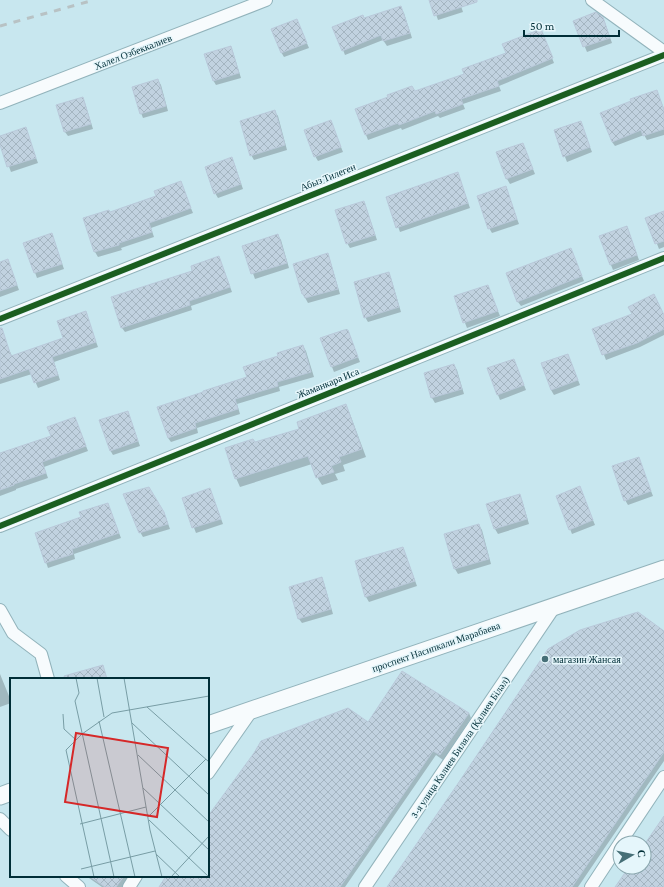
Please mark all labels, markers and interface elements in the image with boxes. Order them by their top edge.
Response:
scale bar [524,12,619,38]
text: 50 m [530,19,555,33]
street label: Халел Озбеккалиев [93,32,174,72]
street label: Абыз Тилеген [299,161,358,193]
street label: Жаманкара Иса [295,365,361,400]
street label: проспект Насипкали Марабаева [370,620,502,674]
marker: магазин Жансая [540,654,550,664]
place label: магазин Жансая [553,654,621,665]
street label: 3-я улица Калиев Биляла (Қалиев Біләл) [408,674,512,820]
inset map [10,678,209,877]
north arrow [612,835,652,875]
text: С [635,849,648,858]

